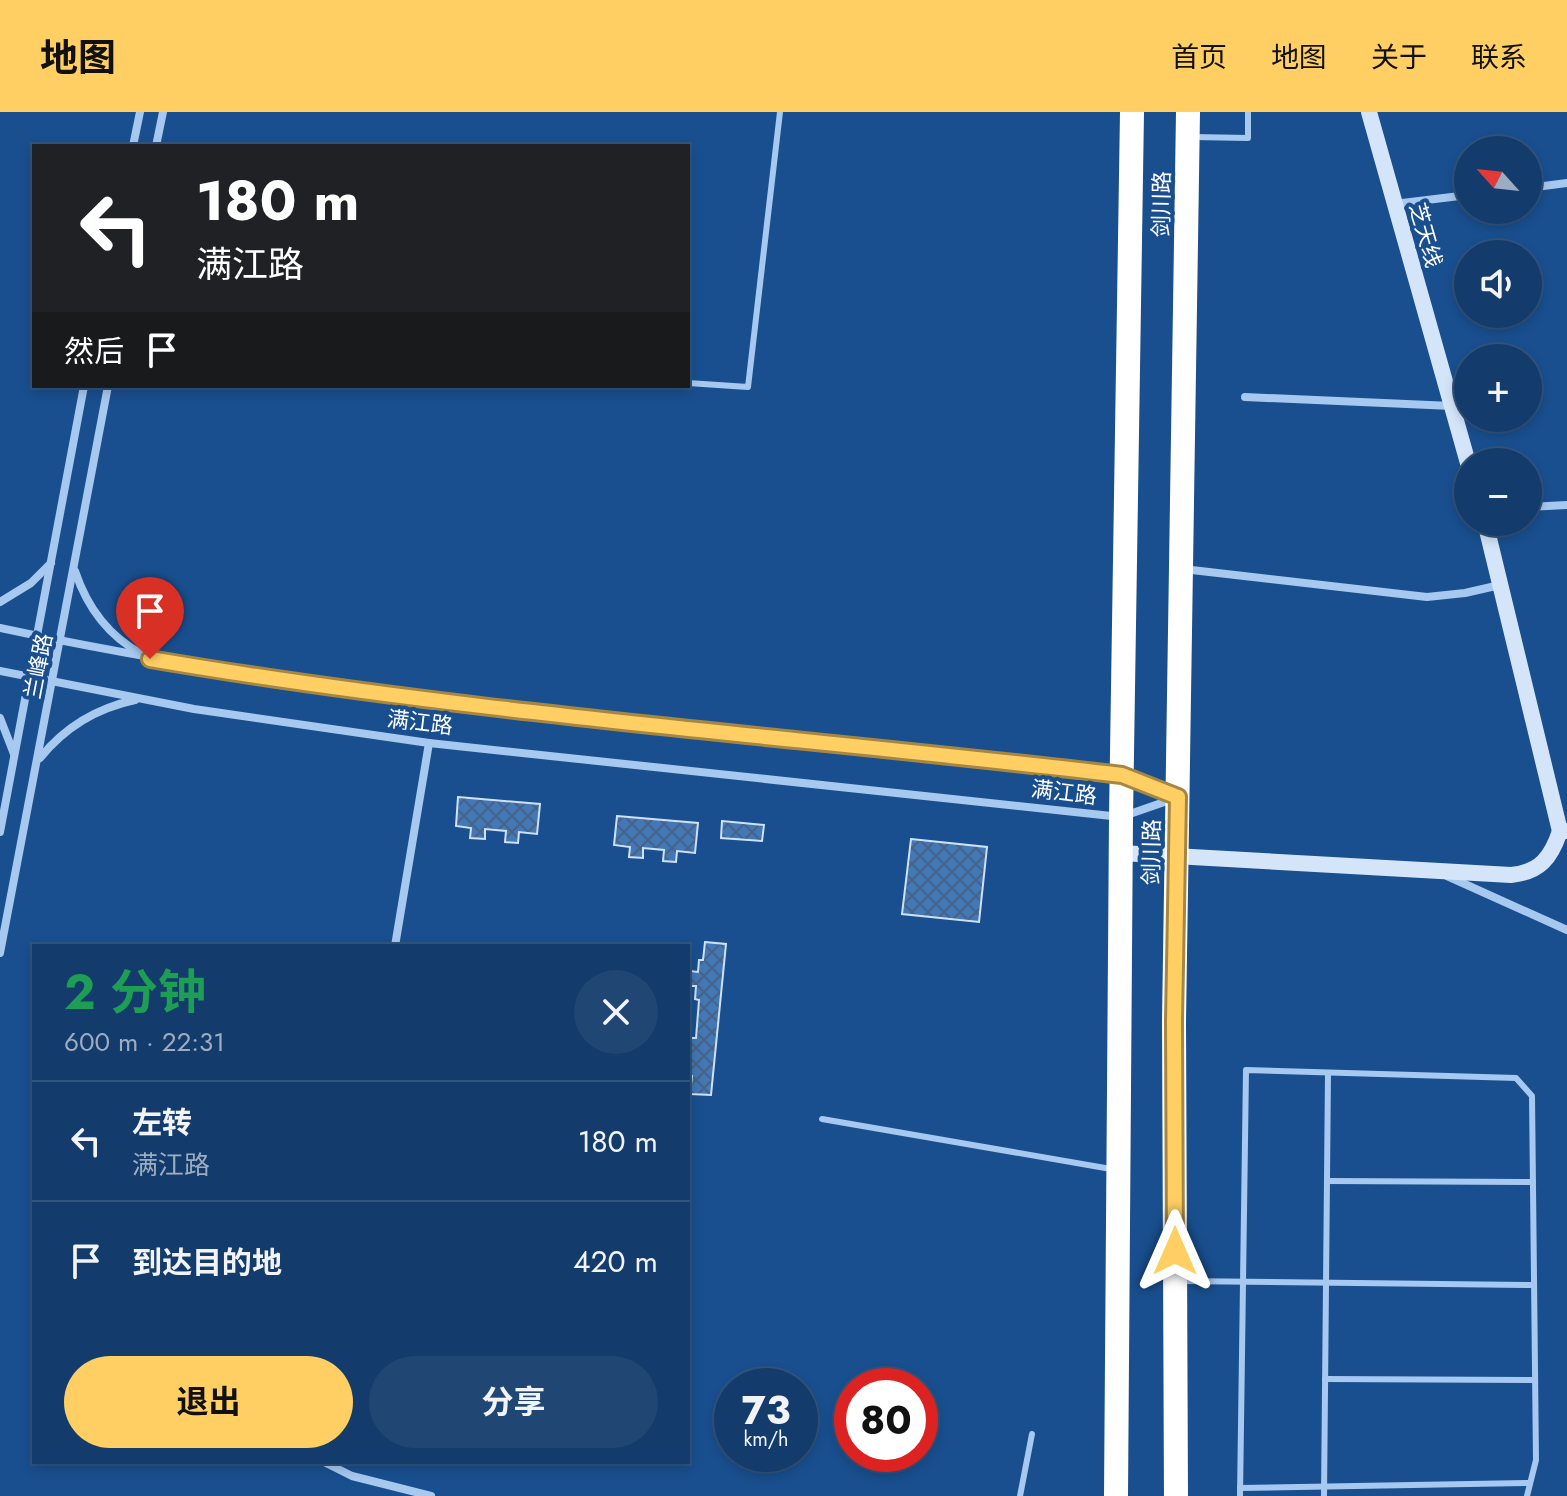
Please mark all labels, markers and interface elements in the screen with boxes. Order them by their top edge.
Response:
text: 地图 [40,30,116,85]
text: 首页 [1171,37,1227,78]
text: 地图 [1271,37,1327,78]
text: 关于 [1371,37,1427,78]
text: 联系 [1471,37,1527,78]
north arrow [1454,136,1542,224]
map controls [1454,136,1542,536]
text: 180 m [196,160,359,241]
street label: 剑川路 [1144,171,1178,237]
icon: left [64,176,168,280]
street label: 芝天线 [1402,199,1450,271]
text: 满江路 [196,238,304,290]
button: sound [1454,240,1542,328]
icon: arrive [140,328,184,372]
text: 然后 [64,330,124,373]
button: + [1454,344,1542,432]
button: − [1454,448,1542,536]
pin [116,577,184,659]
icon: arrive [128,589,172,633]
street label: 兰峰路 [16,631,60,701]
street label: 满江路 [385,702,455,742]
street label: 满江路 [1029,772,1099,812]
street label: 剑川路 [1134,819,1168,885]
text: 2 分钟 [64,958,206,1027]
button: close [574,970,658,1054]
text: 600 m · 22:31 [64,1023,225,1061]
text: 左转 [132,1101,192,1144]
icon: left [64,1119,108,1163]
text: 180 m [578,1120,658,1163]
text: 满江路 [132,1146,210,1184]
position arrow [1133,1209,1217,1293]
icon: arrive [64,1239,108,1283]
text: 420 m [573,1240,658,1283]
text: 到达目的地 [132,1241,282,1284]
button: 退出 [64,1356,353,1448]
button: 分享 [369,1356,658,1448]
speed limit sign: 80 [834,1368,938,1472]
text: 73 [742,1381,790,1439]
text: km/h [743,1425,789,1454]

